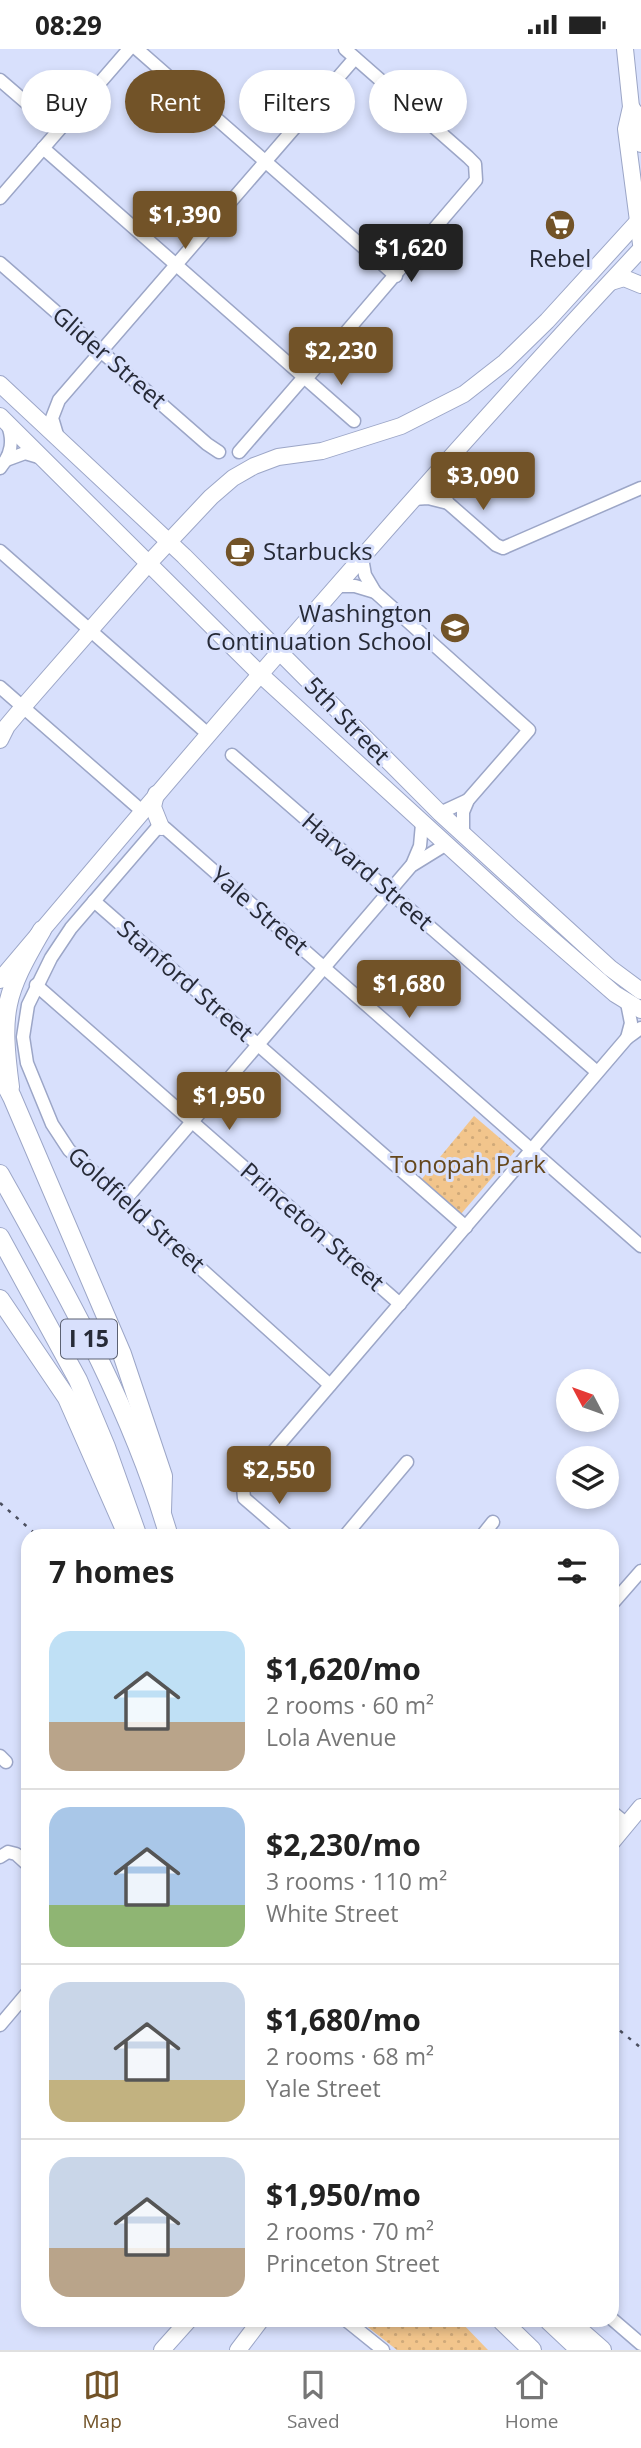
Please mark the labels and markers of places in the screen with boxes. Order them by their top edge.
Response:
pin: $1,390 [128,191,242,251]
supermarket icon: Rebel [543,208,577,242]
pin: $1,620 [354,225,468,284]
place label: Rebel [529,241,591,274]
pin: $2,230 [284,327,398,387]
pin: $3,090 [426,453,540,512]
place label: Starbucks [263,534,373,567]
cafe icon: Starbucks [223,535,257,569]
place label: Washington Continuation School [206,596,432,657]
school or university icon: Washington Continuation School [438,611,472,645]
pin: $1,680 [352,961,466,1020]
pin: $1,950 [172,1073,286,1132]
pin: $2,550 [222,1447,336,1506]

